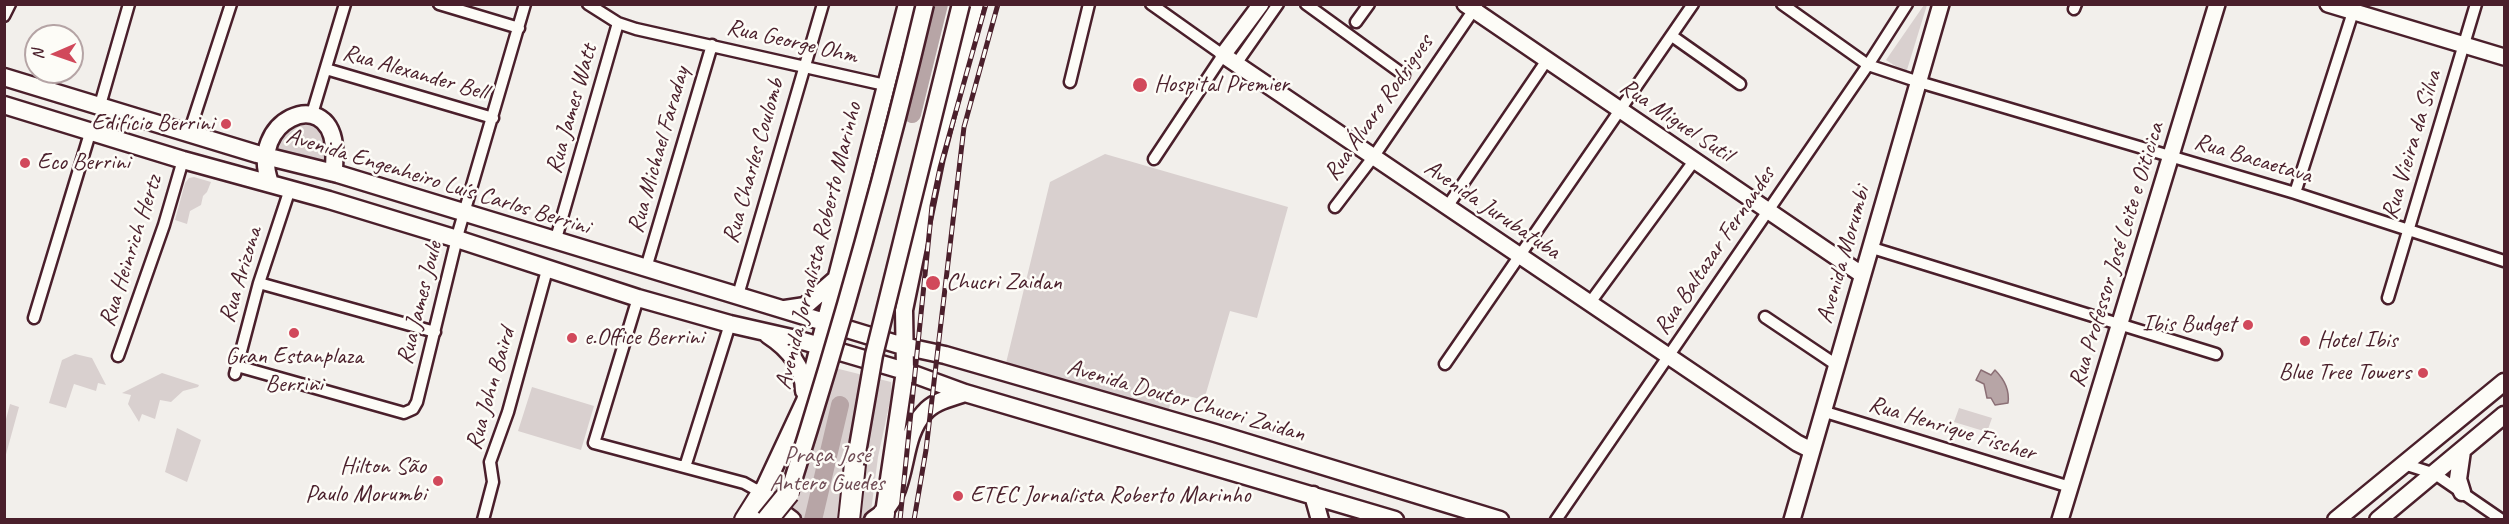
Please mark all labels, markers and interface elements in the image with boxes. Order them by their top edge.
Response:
street label: Rua George Ohm [724,13,860,71]
north arrow [24,24,84,84]
street label: Rua Álvaro Rodrigues [1318,30,1440,186]
street label: Rua Alexander Bell [339,39,491,107]
street label: Rua James Watt [540,41,604,177]
text: N [28,49,48,60]
street label: Rua Michael Faraday [622,64,696,236]
street label: Rua Vieira da Silva [2376,67,2448,223]
place label: Hospital Premier [1154,71,1289,99]
street label: Rua Miguel Sutil [1614,73,1738,169]
street label: Rua Charles Coulomb [717,75,791,247]
marker: Hospital Premier [1131,76,1149,94]
street label: Avenida Jornalista Roberto Marinho [769,99,869,393]
place label: Edifício Berrini [91,110,214,138]
marker: Edifício Berrini [219,117,233,131]
street label: Rua Professor José Leite e Oiticica [2063,119,2171,391]
street label: Avenida Engenheiro Luís Carlos Berrini [283,122,593,242]
street label: Rua Bacaetava [2191,127,2315,191]
place label: Eco Berrini [37,149,130,177]
street label: Avenida Jurubatuba [1418,154,1566,266]
marker: Eco Berrini [18,156,32,170]
street label: Rua Baltazar Fernandes [1648,161,1782,341]
street label: Rua Heinrich Hertz [93,172,169,330]
street label: Avenida Morumbi [1811,183,1877,327]
street label: Rua Arizona [213,224,269,326]
street label: Rua James Joule [391,239,449,367]
place label: Chucri Zaidan [946,269,1062,297]
marker: Chucri Zaidan [924,274,942,292]
place label: Ibis Budget [2142,311,2236,339]
marker: Ibis Budget [2241,318,2255,332]
place label: e.Office Berrini [584,324,704,352]
street label: Rua John Baird [460,325,522,453]
marker: Gran Estanplaza Berrini [287,326,301,340]
place label: Hotel Ibis [2317,327,2398,355]
marker: e.Office Berrini [565,331,579,345]
marker: Hotel Ibis [2298,334,2312,348]
place label: Gran Estanplaza Berrini [225,343,363,399]
street label: Avenida Doutor Chucri Zaidan [1064,353,1308,449]
place label: Blue Tree Towers [2279,359,2411,387]
marker: Blue Tree Towers [2416,366,2430,380]
street label: Rua Henrique Fischer [1865,390,2039,468]
park label: Praça José Antero Guedes [769,442,885,498]
place label: Hilton São Paulo Morumbi [305,453,426,509]
marker: Hilton São Paulo Morumbi [431,474,445,488]
place label: ETEC Jornalista Roberto Marinho [970,482,1250,510]
marker: ETEC Jornalista Roberto Marinho [951,489,965,503]

